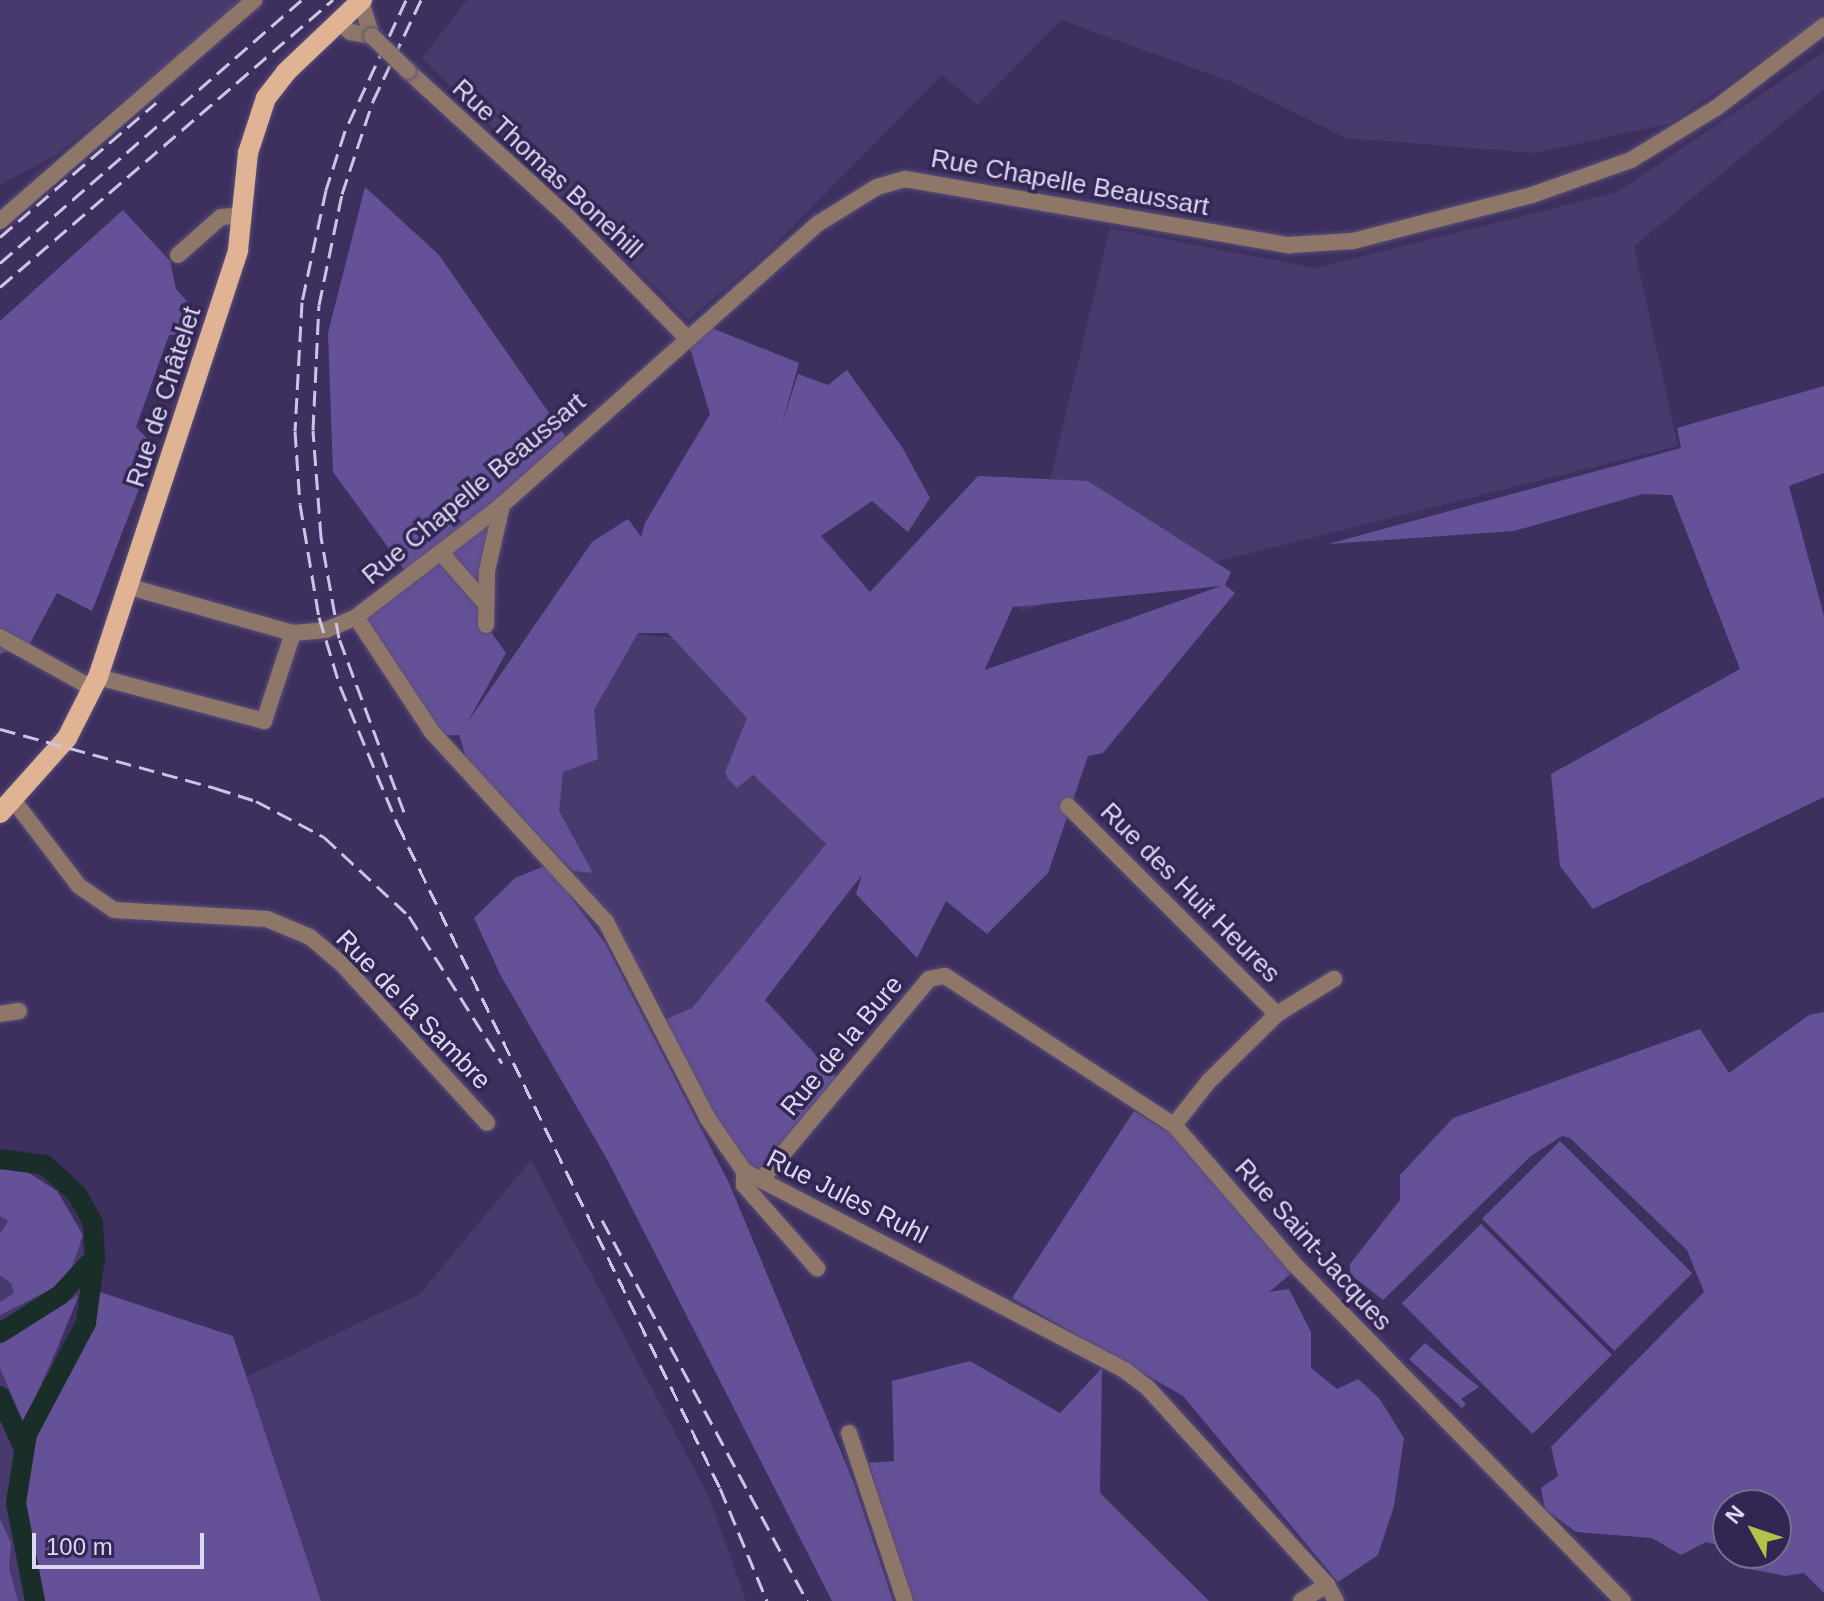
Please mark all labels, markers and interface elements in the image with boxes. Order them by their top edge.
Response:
street label: Rue Thomas Bonehill [445,73,649,265]
street label: Rue Chapelle Beaussart [929,143,1211,223]
street label: Rue de Châtelet [120,303,208,491]
street label: Rue Chapelle Beaussart [356,386,592,592]
street label: Rue des Huit Heures [1094,797,1286,989]
street label: Rue de la Sambre [329,924,497,1096]
street label: Rue de la Bure [774,970,910,1122]
street label: Rue Jules Ruhl [761,1143,933,1251]
street label: Rue Saint-Jacques [1228,1153,1398,1337]
north arrow [1712,1489,1792,1569]
text: N [1720,1500,1749,1529]
scale bar [36,1517,208,1567]
text: 100 m [46,1533,113,1560]

